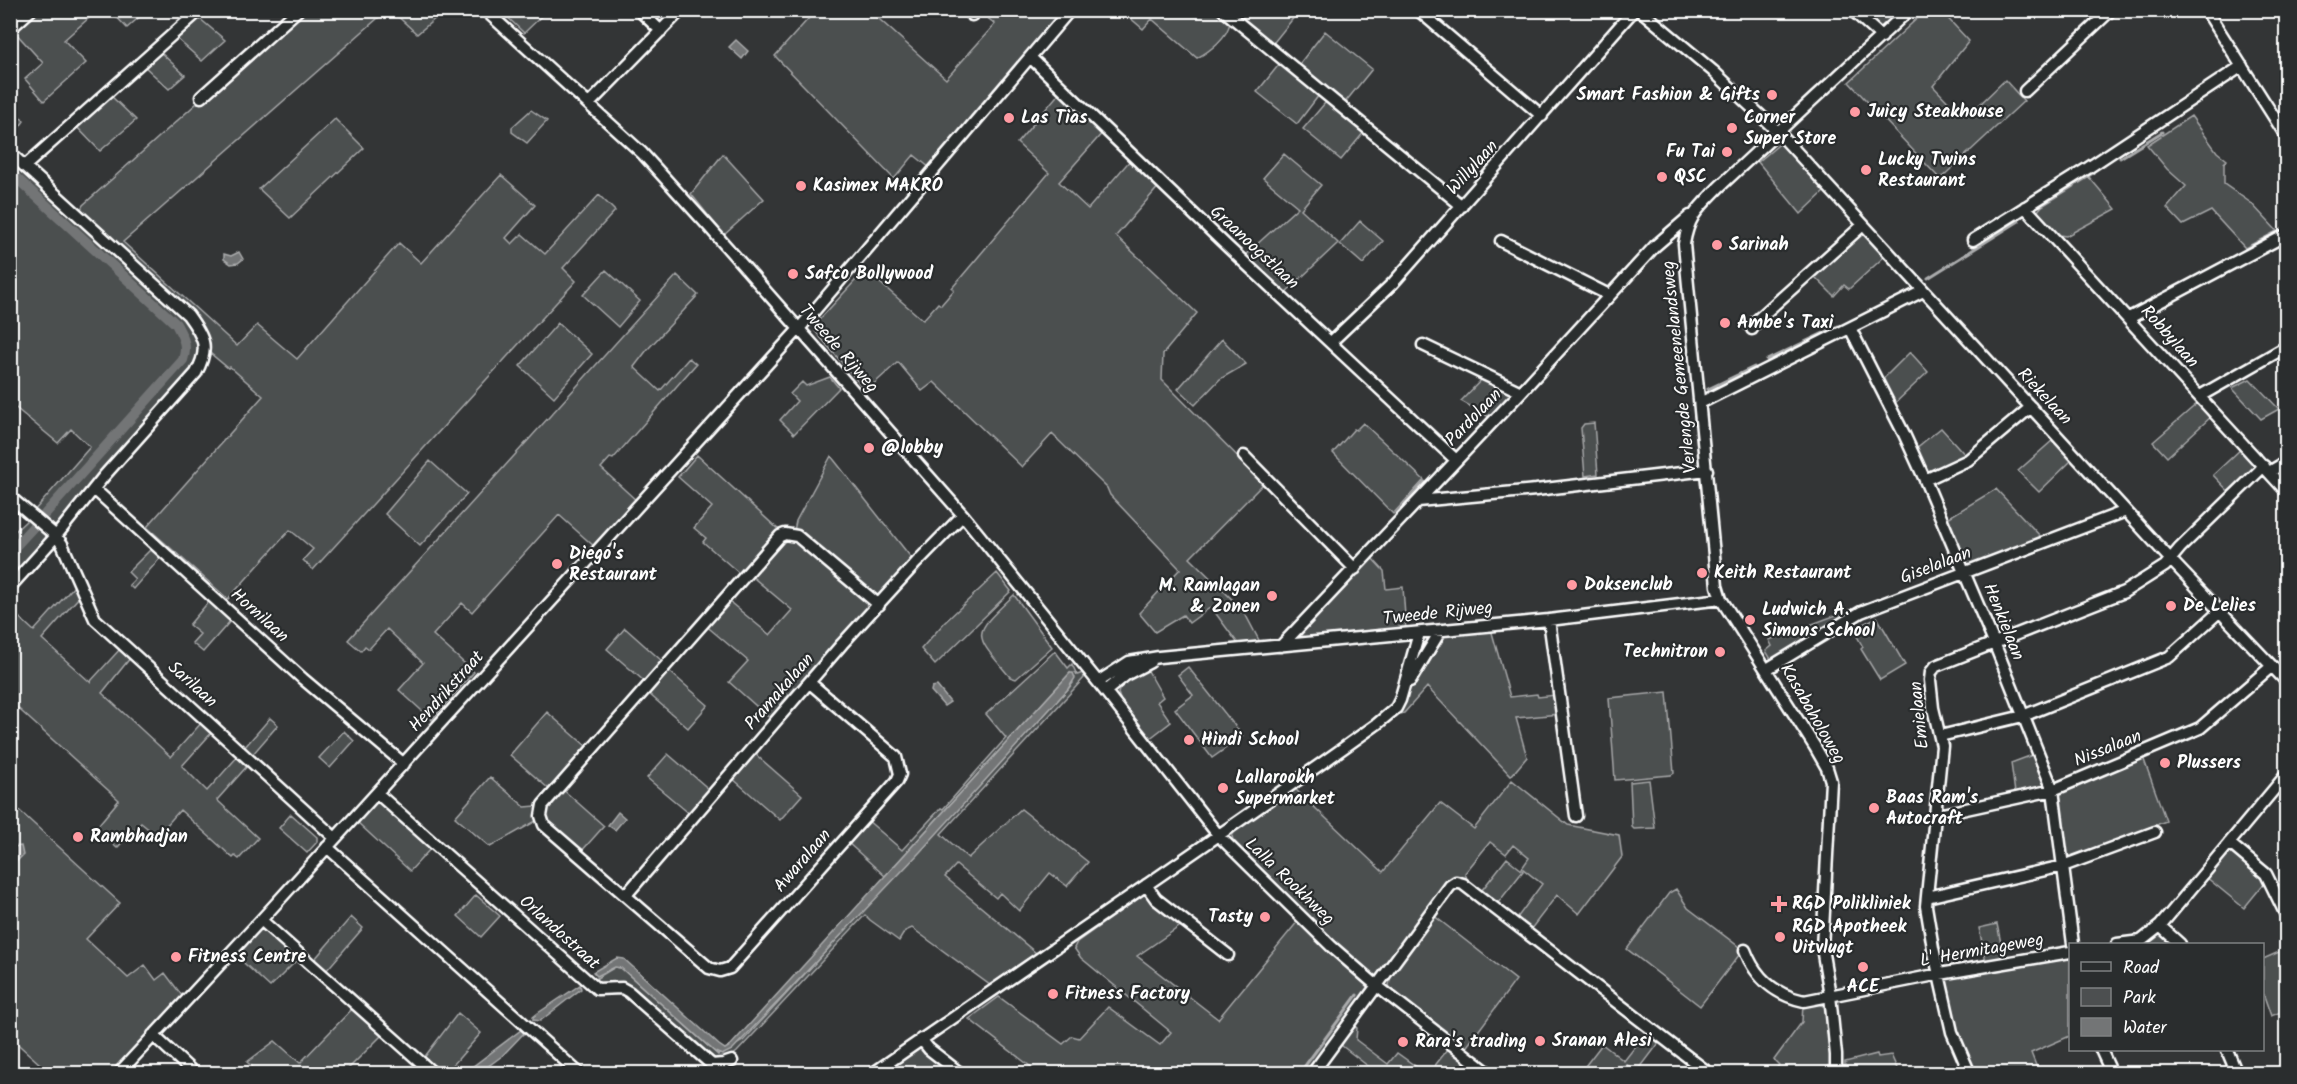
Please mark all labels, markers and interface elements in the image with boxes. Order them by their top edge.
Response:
place label: Smart Fashion & Gifts [1576,81,1761,110]
marker: Smart Fashion & Gifts [1765,88,1779,102]
place label: Juicy Steakhouse [1867,98,2004,127]
place label: Las Tias [1021,104,1088,133]
place label: Corner Super Store [1744,104,1836,154]
marker: Juicy Steakhouse [1848,105,1862,119]
marker: Las Tias [1002,111,1016,125]
marker: Corner Super Store [1725,121,1739,135]
street label: Willylaan [1440,134,1506,202]
place label: Fu Tai [1666,138,1715,167]
marker: Fu Tai [1720,145,1734,159]
place label: Lucky Twins Restaurant [1878,146,1977,196]
place label: QSC [1674,163,1707,192]
marker: Lucky Twins Restaurant [1859,163,1873,177]
marker: QSC [1655,170,1669,184]
place label: Kasimex MAKRO [813,172,943,201]
marker: Kasimex MAKRO [794,179,808,193]
street label: Graanoogstlaan [1202,199,1306,297]
place label: Sarinah [1729,231,1789,260]
marker: Sarinah [1710,238,1724,252]
street label: Verlengde Gemeenelandsweg [1654,259,1706,475]
place label: Safco Bollywood [805,260,933,289]
marker: Safco Bollywood [786,267,800,281]
street label: Tweede Rijweg [791,298,885,400]
street label: Robbylaan [2132,299,2206,375]
place label: Ambe's Taxi [1737,309,1834,338]
marker: Ambe's Taxi [1718,316,1732,330]
street label: Riekelaan [2009,361,2079,433]
street label: Pardolaan [1438,382,1510,454]
place label: @lobby [881,434,944,463]
marker: @lobby [862,441,876,455]
street label: Giselalaan [1896,539,1976,593]
place label: Diego's Restaurant [569,540,658,590]
marker: Diego's Restaurant [550,557,564,571]
place label: Keith Restaurant [1714,559,1852,588]
marker: Keith Restaurant [1695,566,1709,580]
place label: Doksenclub [1584,571,1673,600]
place label: M. Ramlagan & Zonen [1159,572,1260,622]
marker: Doksenclub [1565,578,1579,592]
street label: Henkielaan [1974,579,2032,665]
street label: Hornilaan [223,581,295,651]
marker: M. Ramlagan & Zonen [1265,589,1279,603]
place label: De Lelies [2183,592,2257,621]
street label: Tweede Rijweg [1382,594,1494,634]
place label: Ludwich A. Simons School [1762,596,1875,646]
marker: De Lelies [2164,599,2178,613]
marker: Ludwich A. Simons School [1743,613,1757,627]
place label: Technitron [1623,638,1708,667]
street label: Hendrikstraat [402,644,493,740]
marker: Technitron [1713,645,1727,659]
street label: Pramakalaan [738,647,822,737]
street label: Sarilaan [160,654,224,716]
street label: Kasabaholoweg [1771,658,1853,770]
street label: Emielaan [1902,680,1938,750]
street label: Nissalaan [2070,722,2146,776]
place label: Hindi School [1201,726,1299,755]
marker: Hindi School [1182,733,1196,747]
place label: Plussers [2177,749,2242,778]
marker: Plussers [2158,756,2172,770]
place label: Lallarookh Supermarket [1235,764,1336,814]
marker: Lallarookh Supermarket [1216,781,1230,795]
place label: Baas Ram's Autocraft [1886,784,1979,834]
marker: Baas Ram's Autocraft [1867,801,1881,815]
place label: Rambhadjan [90,823,188,852]
street label: Awaralaan [767,823,839,899]
marker: Rambhadjan [71,830,85,844]
street label: Lalla Rookhweg [1237,831,1341,933]
street label: Orlandostraat [512,888,607,978]
place label: RGD Polikliniek [1792,890,1912,919]
marker: RGD Polikliniek [1770,895,1788,913]
place label: Tasty [1208,903,1254,932]
marker: Tasty [1258,910,1272,924]
place label: RGD Apotheek Uitvlugt [1792,913,1908,963]
street label: L' Hermitageweg [1918,926,2046,976]
marker: RGD Apotheek Uitvlugt [1773,930,1787,944]
place label: Fitness Centre [188,943,307,972]
legend [2069,943,2264,1051]
marker: Fitness Centre [169,950,183,964]
text: Road [2123,954,2160,983]
marker: ACE [1856,960,1870,974]
place label: ACE [1847,973,1880,1002]
place label: Fitness Factory [1065,980,1191,1009]
text: Park [2123,984,2156,1013]
marker: Fitness Factory [1046,987,1060,1001]
text: Water [2123,1014,2168,1043]
place label: Sranan Alesi [1552,1027,1652,1056]
place label: Rara's trading [1415,1028,1527,1057]
marker: Sranan Alesi [1533,1034,1547,1048]
marker: Rara's trading [1396,1035,1410,1049]

